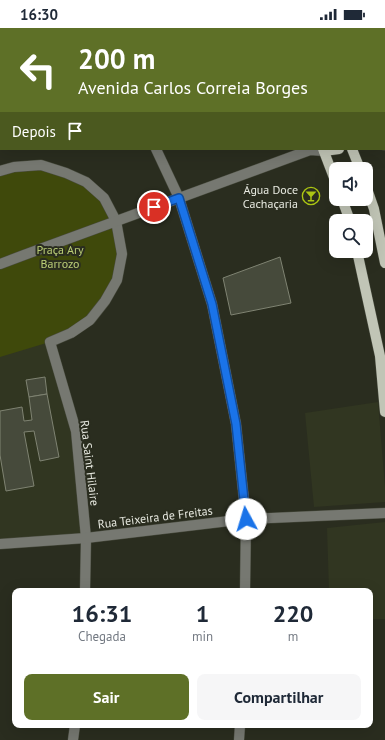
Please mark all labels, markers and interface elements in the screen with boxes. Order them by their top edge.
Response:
text: 16:30 [20,5,58,24]
text: 200 m [78,40,155,77]
icon: left [12,44,64,96]
text: Avenida Carlos Correia Borges [78,76,308,99]
icon: arrive [64,120,86,142]
text: Depois [12,122,56,141]
map controls [329,162,373,258]
button: sound [329,162,373,206]
place label: Água Doce Cachaçaria [243,182,298,211]
bar icon: Água Doce Cachaçaria [301,186,321,206]
pin [137,190,171,224]
icon: arrive [143,196,165,218]
button: search [329,214,373,258]
park label: Praça Ary Barrozo [36,242,84,271]
street label: Rua Saint Hilaire [77,419,103,507]
position arrow [225,498,267,540]
street label: Rua Teixeira de Freitas [97,503,213,531]
text: 16:31 [72,598,132,629]
text: 1 [196,598,209,629]
text: 220 [273,598,313,629]
text: Chegada [78,628,126,645]
text: min [192,628,213,645]
text: m [288,628,298,645]
button: Sair [24,674,189,720]
button: Compartilhar [197,674,361,720]

